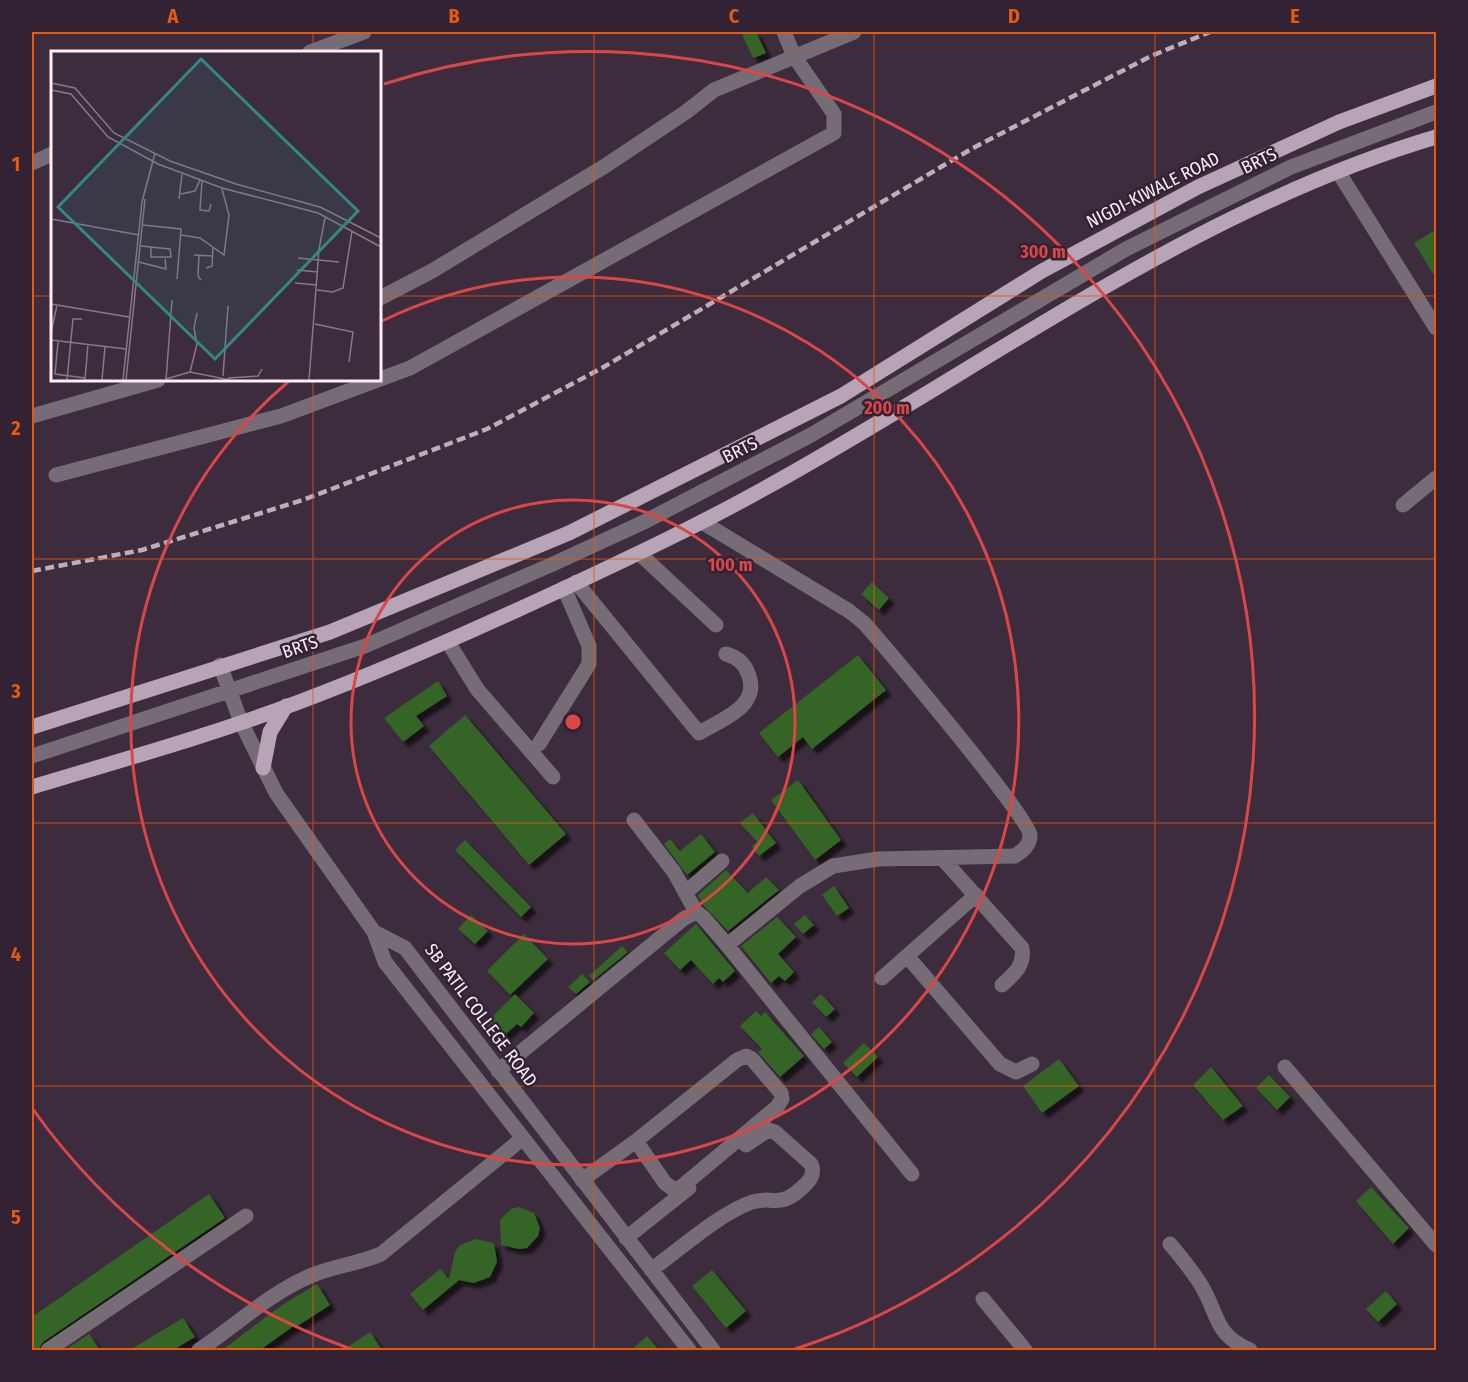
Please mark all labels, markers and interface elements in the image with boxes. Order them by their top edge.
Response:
text: A [167,4,180,28]
text: B [448,4,460,28]
text: C [729,4,740,28]
text: D [1008,4,1020,28]
text: E [1290,4,1300,28]
inset map [51,51,381,381]
street label: BRTS [1238,143,1280,179]
street label: NIGDI-KIWALE ROAD [1083,147,1223,233]
text: 1 [12,152,20,176]
text: 300 m [1019,241,1066,263]
text: 200 m [863,397,910,419]
text: 2 [10,416,21,440]
street label: BRTS [719,432,761,468]
text: 100 m [708,554,752,576]
street label: BRTS [279,631,321,663]
text: 3 [10,679,21,703]
centre of rings [563,712,583,732]
street label: SB PATIL COLLEGE ROAD [420,939,542,1091]
text: 4 [11,942,21,966]
text: 5 [11,1205,21,1229]

